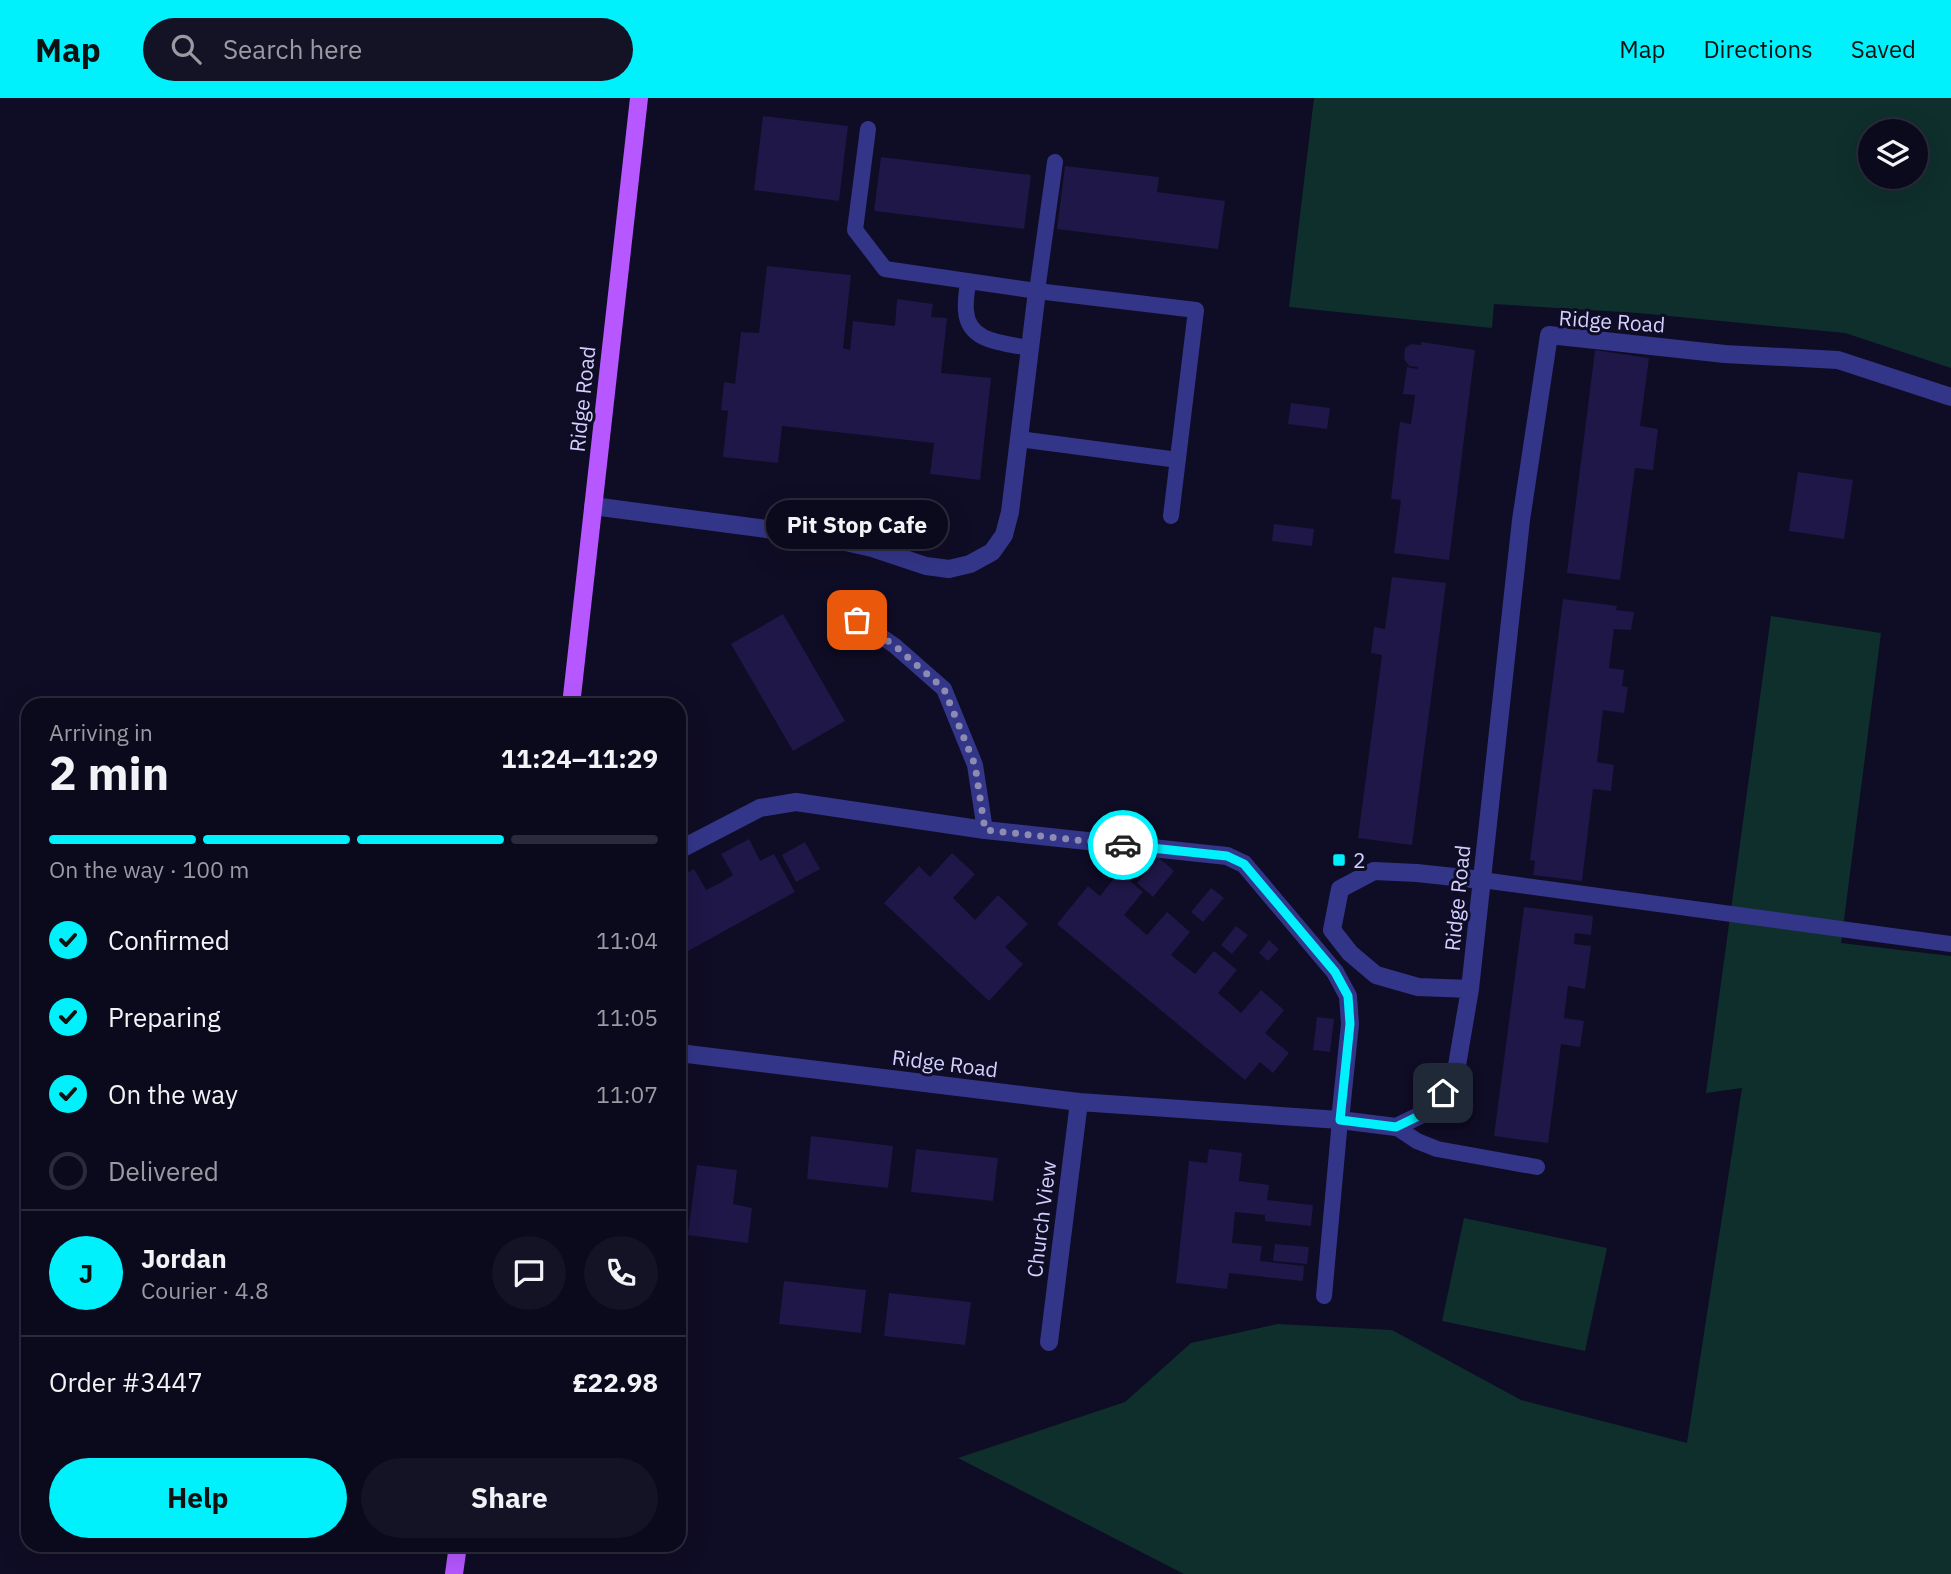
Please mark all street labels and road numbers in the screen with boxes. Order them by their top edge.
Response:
street label: Ridge Road [1558,303,1666,339]
street label: Ridge Road [563,345,601,453]
street label: Ridge Road [1438,844,1476,952]
street label: Ridge Road [890,1043,1000,1083]
street label: Church View [1020,1159,1062,1279]

